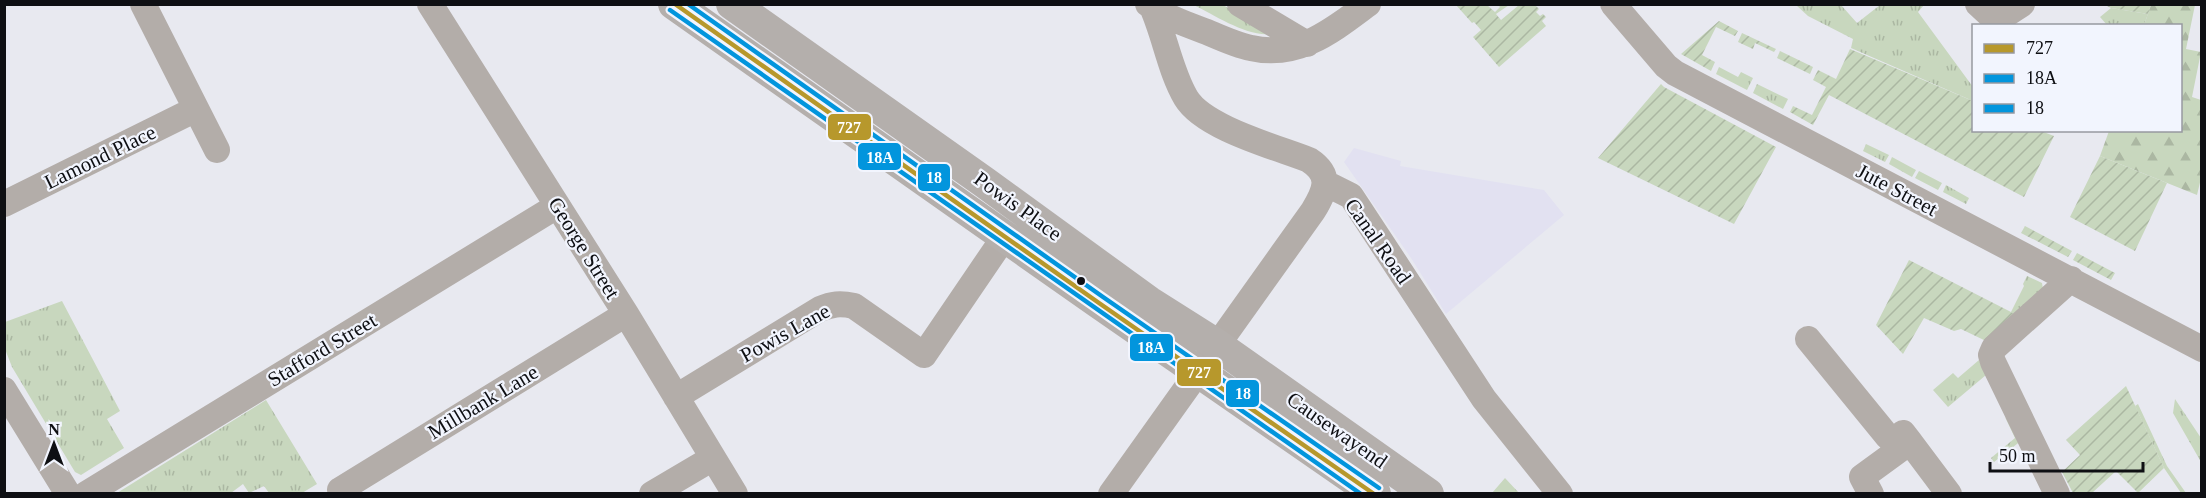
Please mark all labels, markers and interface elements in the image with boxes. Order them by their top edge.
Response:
legend [1972,24,2182,132]
text: 727 [2026,38,2053,58]
text: 18A [2026,68,2057,88]
text: 18 [2026,98,2044,118]
line badge: 727 [827,113,872,141]
text: 727 [837,119,861,136]
street label: Lamond Place [40,120,160,194]
line badge: 18A [857,142,902,171]
text: 18A [866,149,894,166]
street label: Jute Street [1852,159,1942,221]
line badge: 18 [917,163,951,192]
street label: Powis Place [970,166,1066,246]
text: 18 [926,169,942,186]
street label: George Street [543,193,625,304]
street label: Canal Road [1340,194,1416,289]
unlabelled marker [1075,275,1087,287]
street label: Powis Lane [736,299,834,367]
street label: Stafford Street [263,308,381,392]
line badge: 18A [1129,333,1174,362]
text: 18A [1137,339,1165,356]
line badge: 727 [1176,358,1222,387]
street label: Millbank Lane [424,360,542,444]
text: 727 [1187,364,1211,381]
line badge: 18 [1225,379,1260,408]
text: 18 [1235,385,1251,402]
street label: Causewayend [1282,387,1392,474]
north arrow [24,414,84,474]
text: N [48,421,60,438]
scale bar [1990,435,2143,473]
text: 50 m [1999,446,2036,466]

